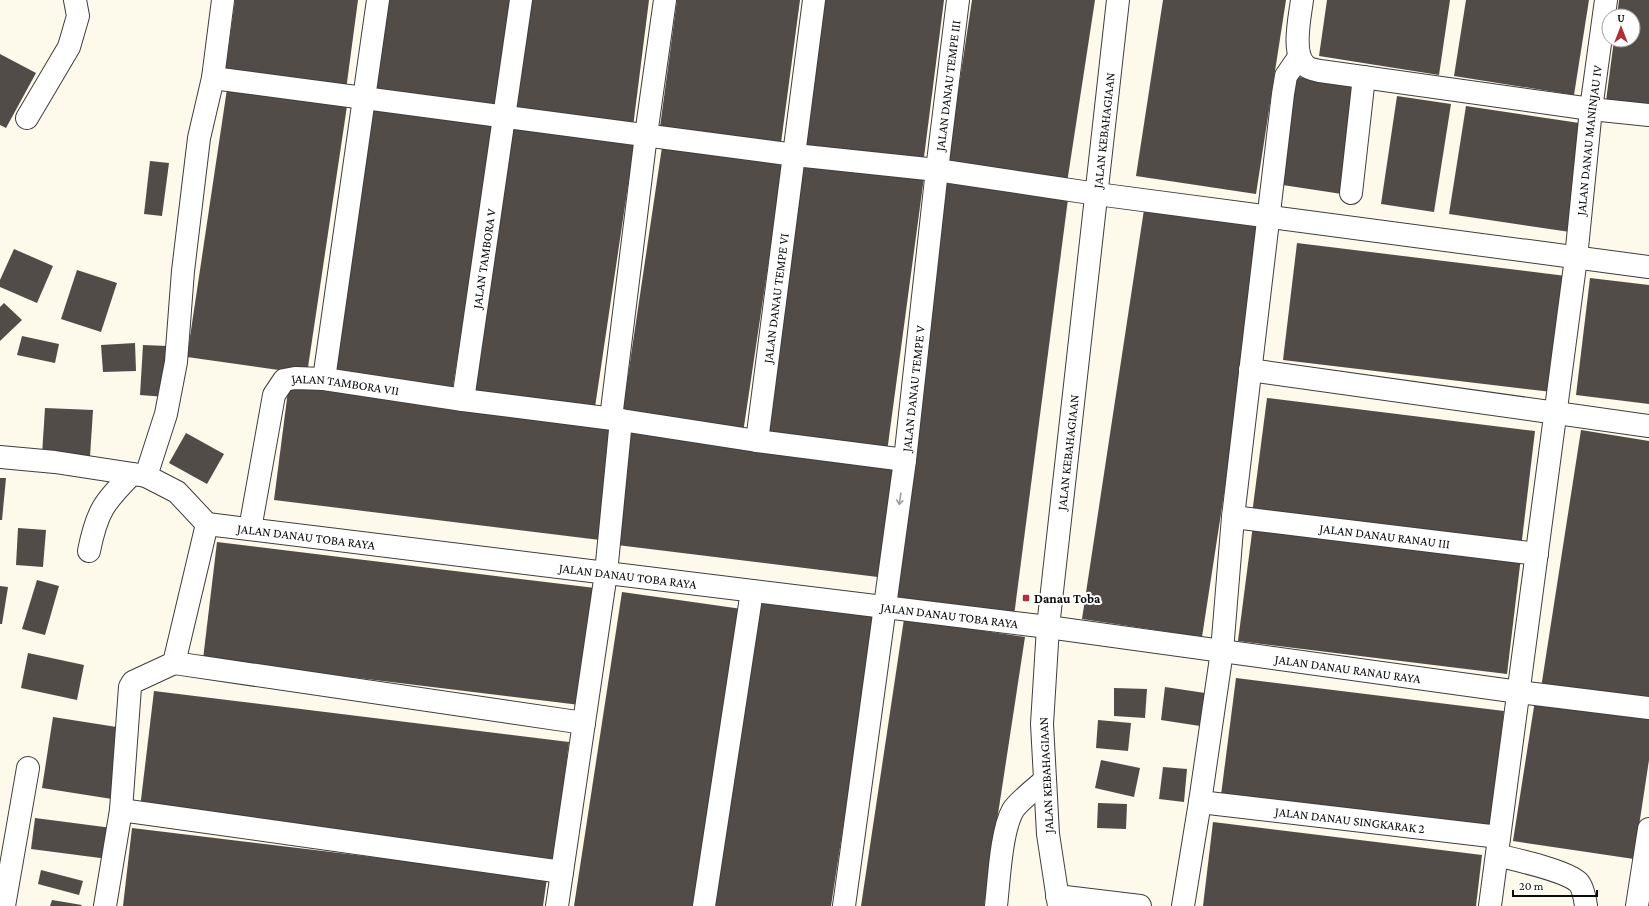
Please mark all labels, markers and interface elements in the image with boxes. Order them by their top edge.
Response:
north arrow [1601,8,1641,48]
text: U [1617,12,1625,24]
street label: JALAN DANAU TEMPE III [932,19,963,153]
street label: JALAN DANAU MANINJAU IV [1573,64,1605,217]
street label: JALAN KEBAHAGIAAN [1089,72,1117,190]
street label: JALAN TAMBORA V [469,207,498,310]
street label: JALAN DANAU TEMPE VI [759,232,791,365]
street label: JALAN DANAU TEMPE V [898,324,927,454]
street label: JALAN TAMBORA VII [289,371,400,398]
street label: JALAN KEBAHAGIAAN [1053,394,1081,512]
one-way arrow [896,492,904,505]
street label: JALAN DANAU TOBA RAYA [235,520,377,552]
street label: JALAN DANAU RANAU III [1318,520,1451,551]
street label: JALAN DANAU TOBA RAYA [557,560,698,591]
place label: Danau Toba [1034,591,1101,606]
marker: Danau Toba [1021,593,1031,603]
street label: JALAN DANAU TOBA RAYA [879,599,1020,631]
street label: JALAN DANAU RANAU RAYA [1273,651,1422,686]
street label: JALAN KEBAHAGIAAN [1035,716,1057,835]
street label: JALAN DANAU SINGKARAK 2 [1273,803,1426,836]
scale bar [1513,872,1597,898]
text: 20 m [1519,879,1544,893]

